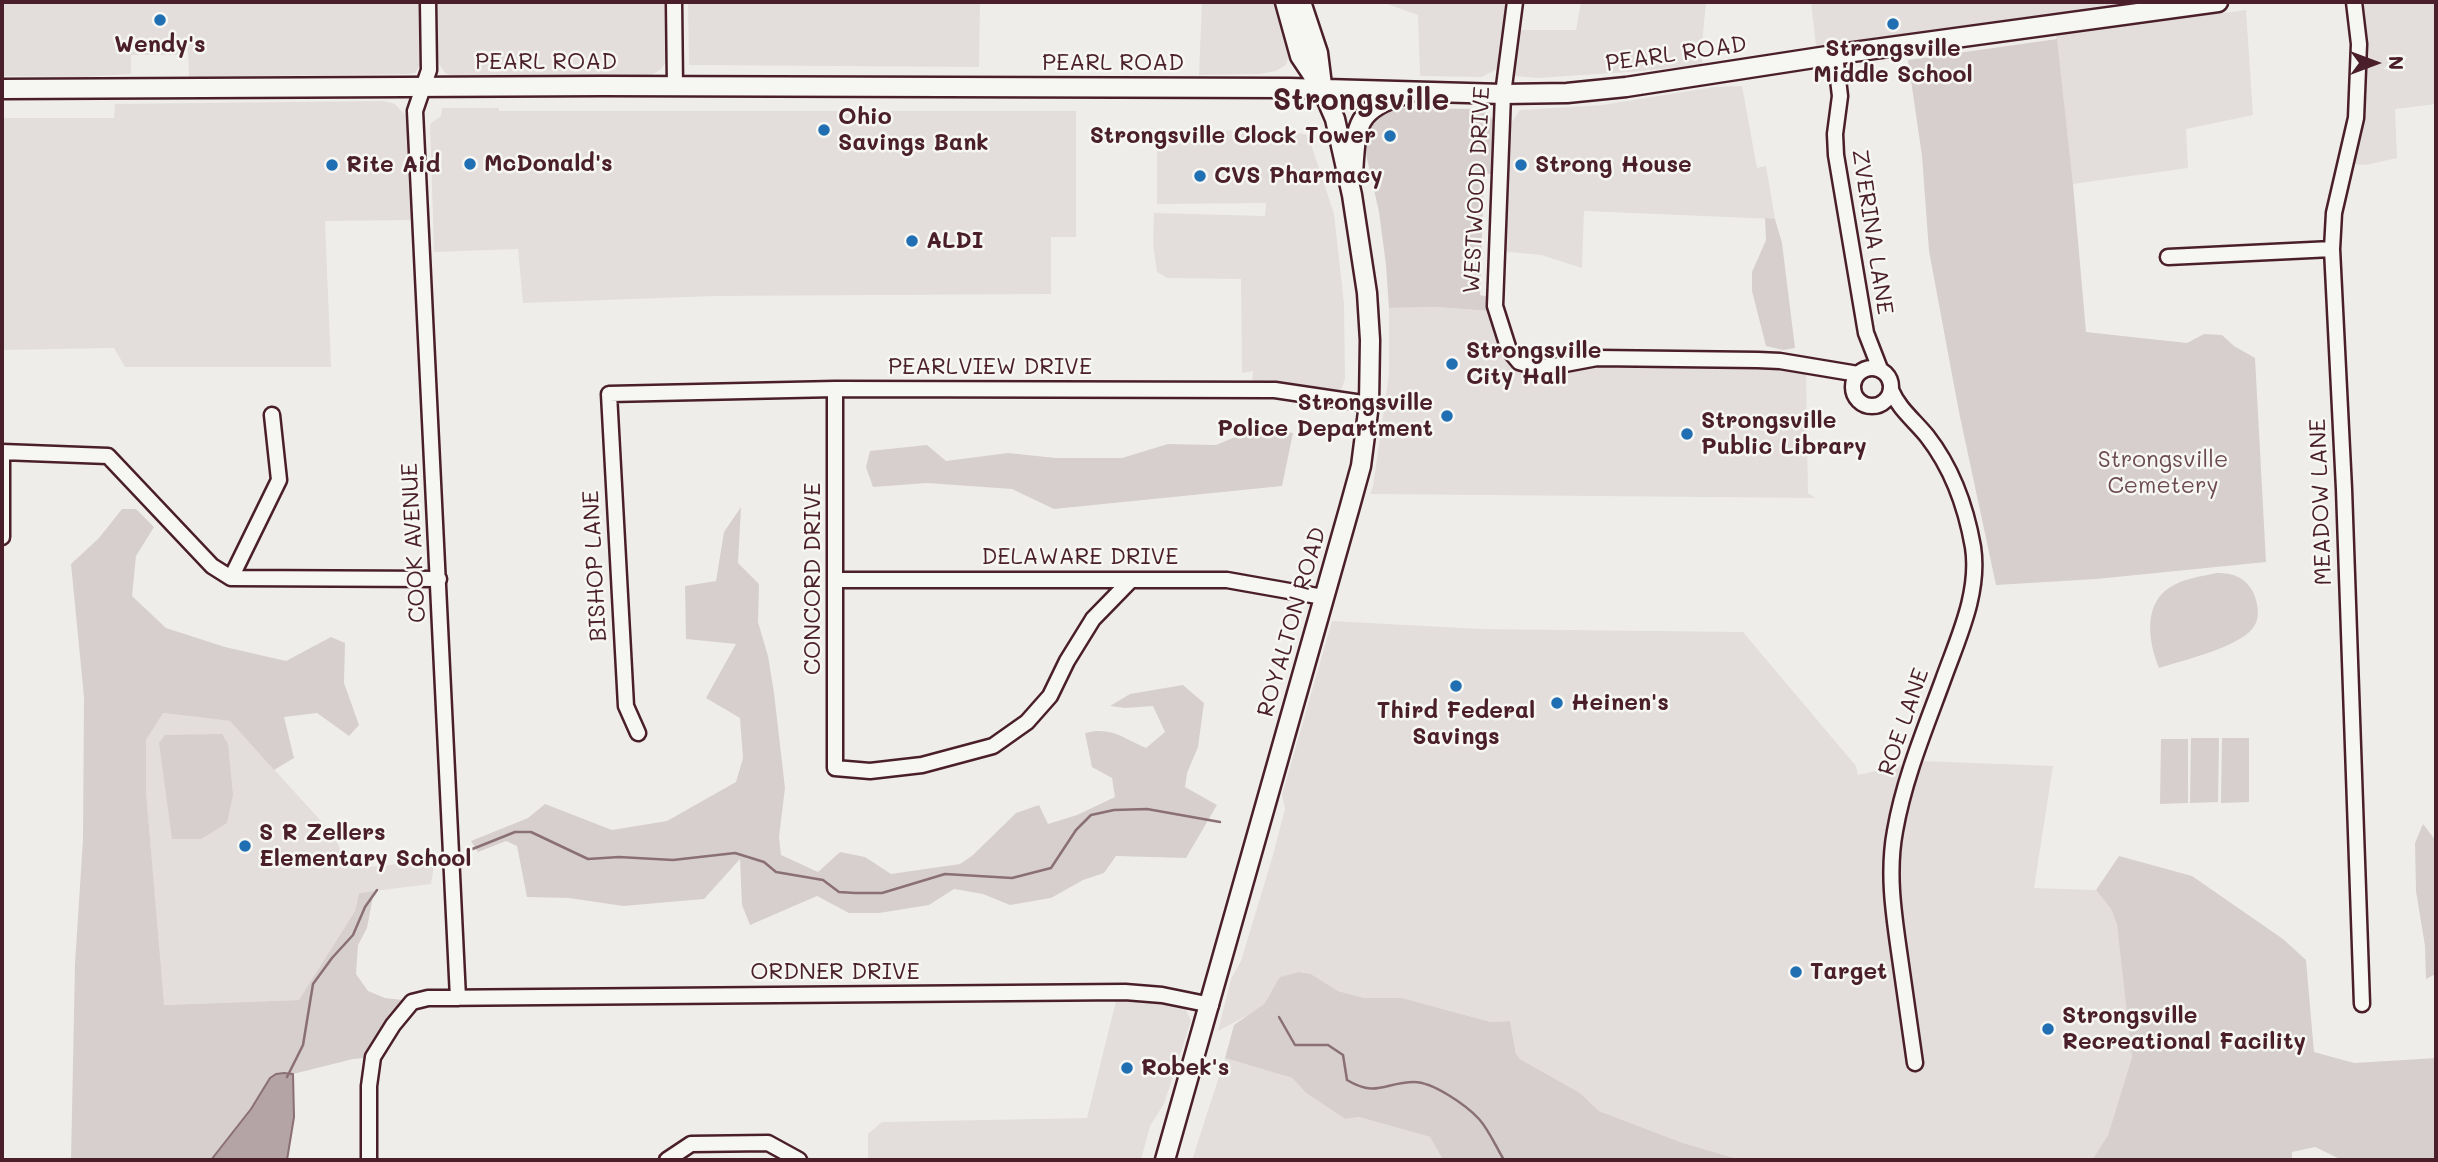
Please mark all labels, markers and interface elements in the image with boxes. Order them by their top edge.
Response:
marker: Wendy's [152,12,168,28]
marker: Strongsville Middle School [1885,16,1901,32]
north arrow [2340,28,2410,98]
street label: PEARL ROAD [1604,30,1748,78]
place label: Wendy's [114,31,206,59]
place label: Strongsville Middle School [1813,35,1973,89]
street label: PEARL ROAD [475,48,617,76]
street label: PEARL ROAD [1042,49,1184,77]
text: N [2384,56,2409,70]
district label: Strongsville [1273,83,1449,119]
street label: WESTWOOD DRIVE [1458,86,1496,294]
place label: Ohio Savings Bank [838,103,989,157]
marker: Ohio Savings Bank [816,122,832,138]
place label: Strongsville Clock Tower [1090,122,1376,150]
marker: Strongsville Clock Tower [1382,128,1398,144]
street label: ZVERINA LANE [1845,148,1899,316]
place label: McDonald's [484,150,613,178]
place label: Rite Aid [346,151,440,179]
place label: Strong House [1535,151,1692,179]
marker: McDonald's [462,156,478,172]
marker: Rite Aid [324,157,340,173]
marker: Strong House [1513,157,1529,173]
place label: CVS Pharmacy [1214,162,1383,190]
marker: CVS Pharmacy [1192,168,1208,184]
place label: ALDI [926,227,984,255]
marker: ALDI [904,233,920,249]
place label: Strongsville City Hall [1466,337,1601,391]
street label: PEARLVIEW DRIVE [888,353,1092,381]
marker: Strongsville City Hall [1444,356,1460,372]
place label: Strongsville Police Department [1217,389,1433,443]
place label: Strongsville Public Library [1701,407,1867,461]
marker: Strongsville Police Department [1439,408,1455,424]
street label: MEADOW LANE [2304,418,2338,586]
marker: Strongsville Public Library [1679,426,1695,442]
park label: Strongsville Cemetery [2098,446,2228,500]
street label: COOK AVENUE [396,462,432,624]
street label: CONCORD DRIVE [799,483,827,675]
street label: BISHOP LANE [577,490,613,642]
street label: ROYALTON ROAD [1252,524,1332,720]
street label: DELAWARE DRIVE [982,543,1178,571]
street label: ROE LANE [1873,665,1935,779]
marker: Third Federal Savings [1448,678,1464,694]
place label: Heinen's [1571,689,1669,717]
marker: Heinen's [1549,695,1565,711]
place label: Third Federal Savings [1377,697,1535,751]
place label: S R Zellers Elementary School [259,819,472,873]
marker: S R Zellers Elementary School [237,838,253,854]
street label: ORDNER DRIVE [750,958,920,986]
place label: Target [1810,958,1887,986]
marker: Target [1788,964,1804,980]
place label: Strongsville Recreational Facility [2062,1002,2306,1056]
marker: Strongsville Recreational Facility [2040,1021,2056,1037]
place label: Robek's [1141,1054,1229,1082]
marker: Robek's [1119,1060,1135,1076]

